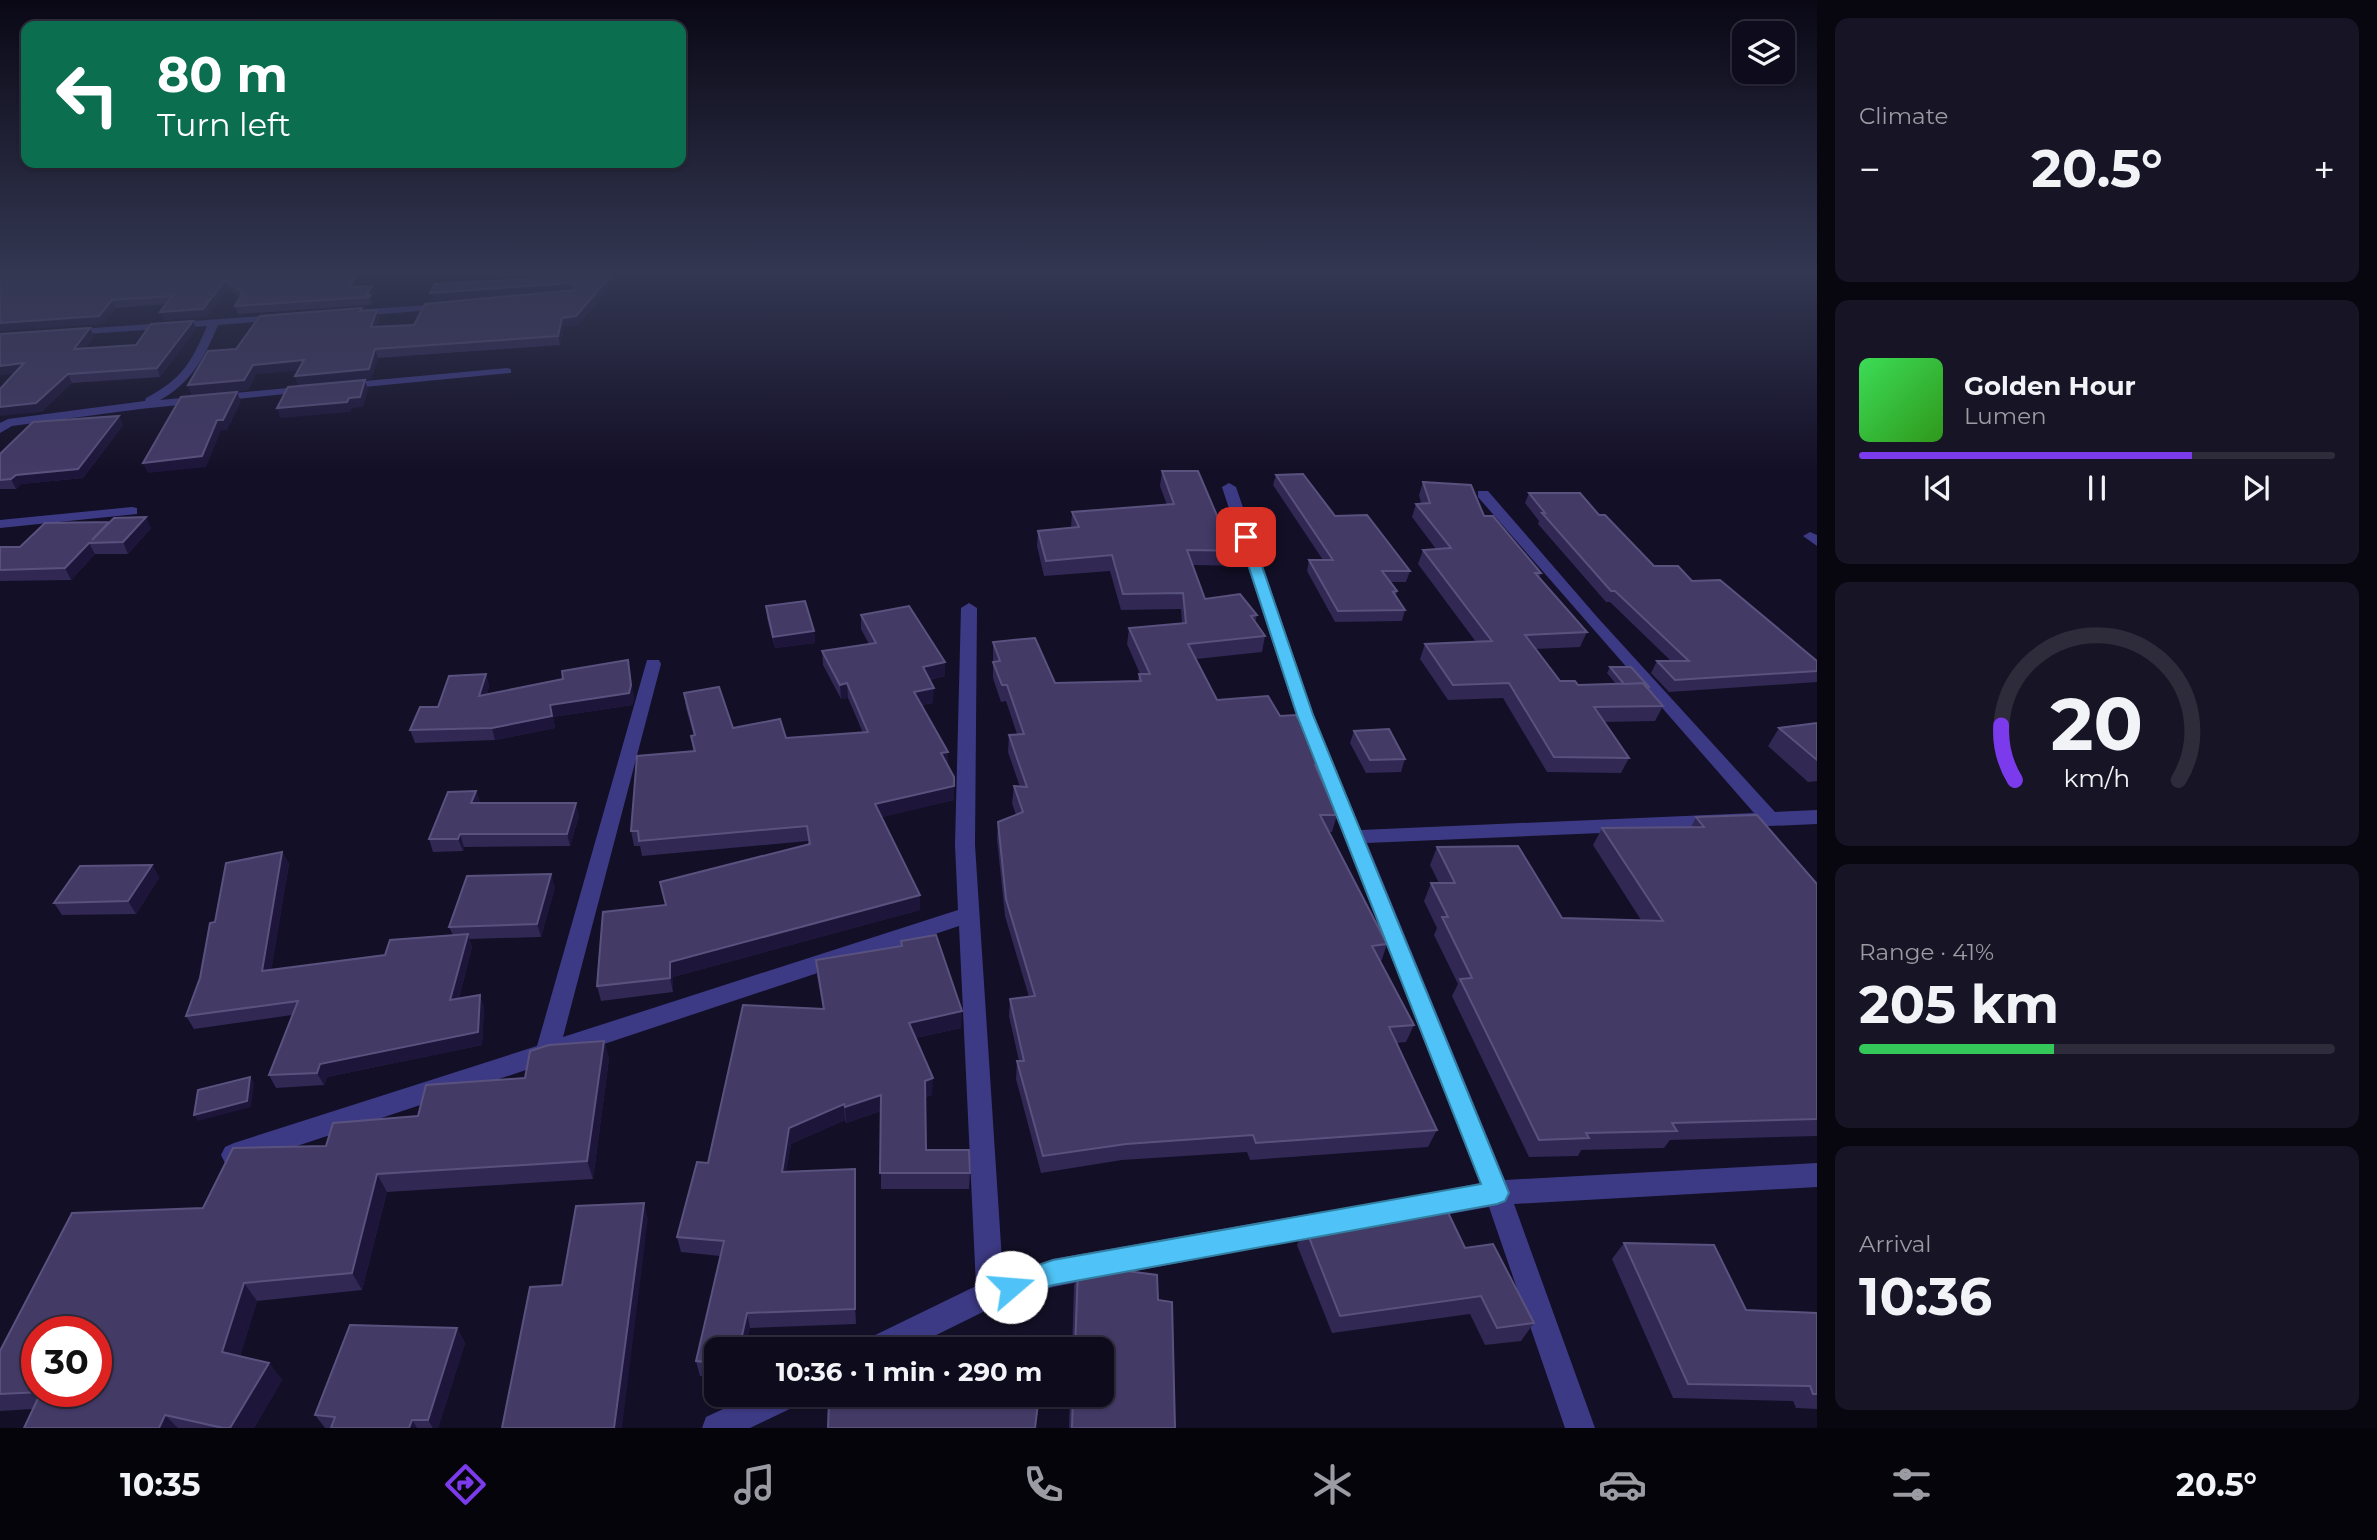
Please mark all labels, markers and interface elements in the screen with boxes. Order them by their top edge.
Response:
map controls [1732,21,1795,84]
button: layers [1732,21,1795,84]
text: 80 m [157,45,288,104]
icon: left [42,49,133,140]
text: Climate [1859,102,1948,130]
text: Turn left [157,105,291,144]
text: 20.5° [2031,137,2163,200]
text: − [1859,146,1881,193]
text: + [2313,146,2335,193]
text: Golden Hour [1964,370,2136,402]
text: Lumen [1964,402,2047,430]
icon: previous [1919,469,1957,507]
icon: pause [2078,469,2116,507]
icon: next [2237,469,2275,507]
pin [1216,507,1276,567]
icon: arrive [1227,518,1265,556]
text: 20 [2051,680,2143,768]
text: km/h [2064,763,2130,793]
text: Range · 41% [1859,938,1994,966]
text: 205 km [1859,973,2059,1036]
text: Arrival [1859,1230,1932,1258]
position arrow [974,1250,1048,1324]
text: 10:36 [1859,1265,1992,1328]
speed limit sign: 30 [21,1316,112,1407]
text: 10:36 · 1 min · 290 m [776,1356,1042,1388]
icon: directions [441,1460,490,1509]
icon: music [730,1460,779,1509]
icon: phone [1019,1460,1068,1509]
icon: climate [1308,1460,1357,1509]
icon: car [1598,1460,1647,1509]
icon: filters [1887,1460,1936,1509]
text: 10:35 [120,1465,200,1504]
text: 20.5° [2176,1465,2257,1504]

